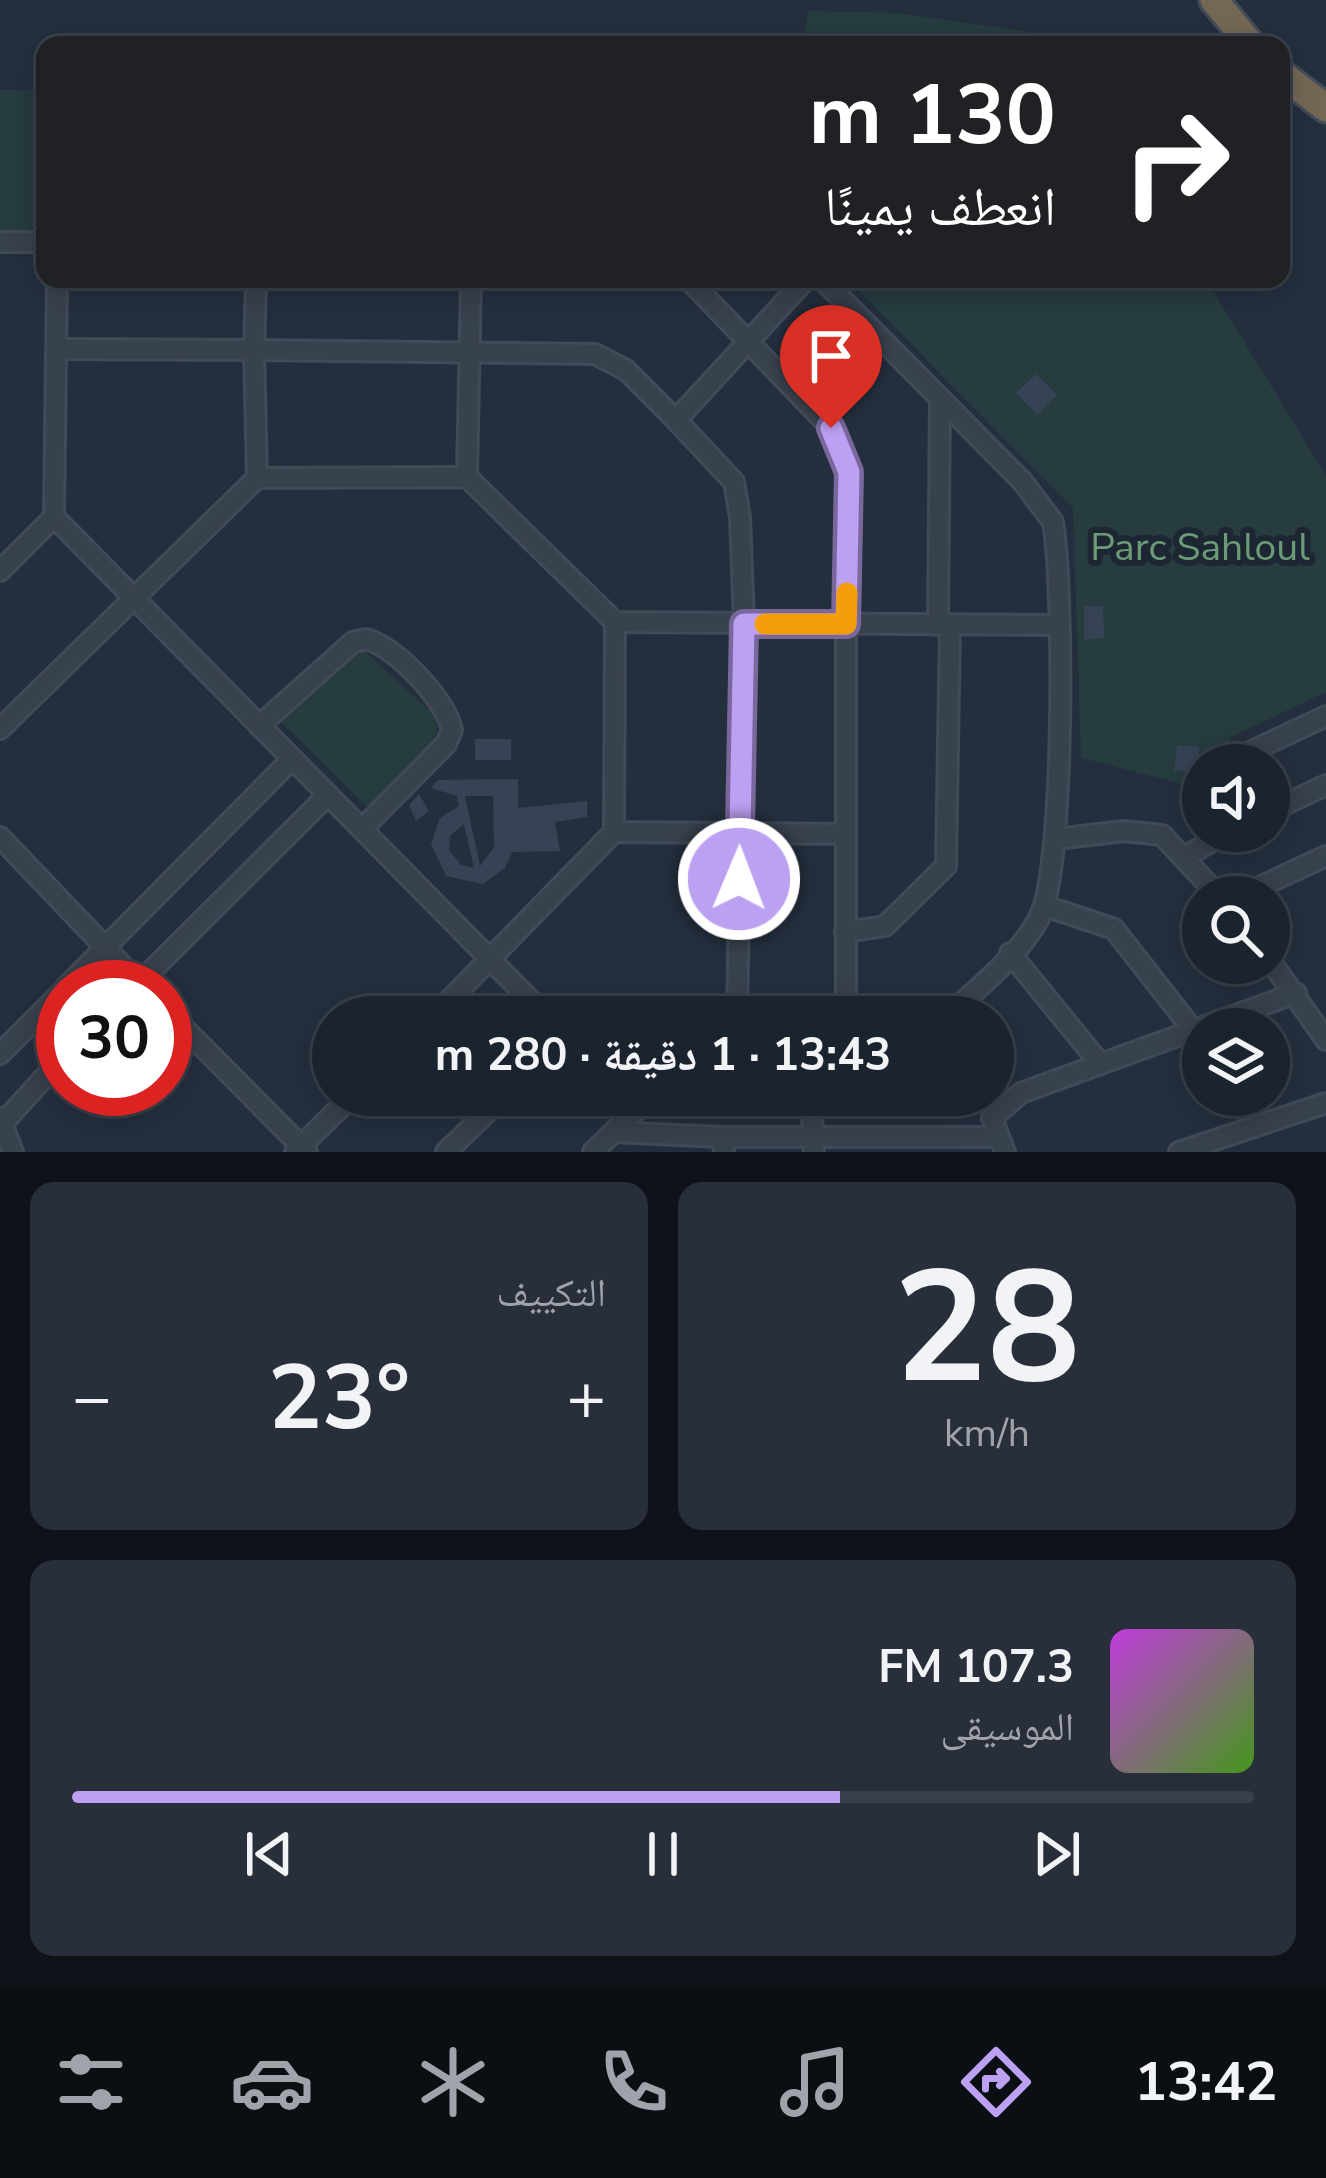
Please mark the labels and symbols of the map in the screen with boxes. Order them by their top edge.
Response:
pin [780,305,882,428]
park label: Parc Sahloul [1090,521,1310,574]
position arrow [676,816,802,942]
speed limit sign: 30 [36,960,192,1116]

